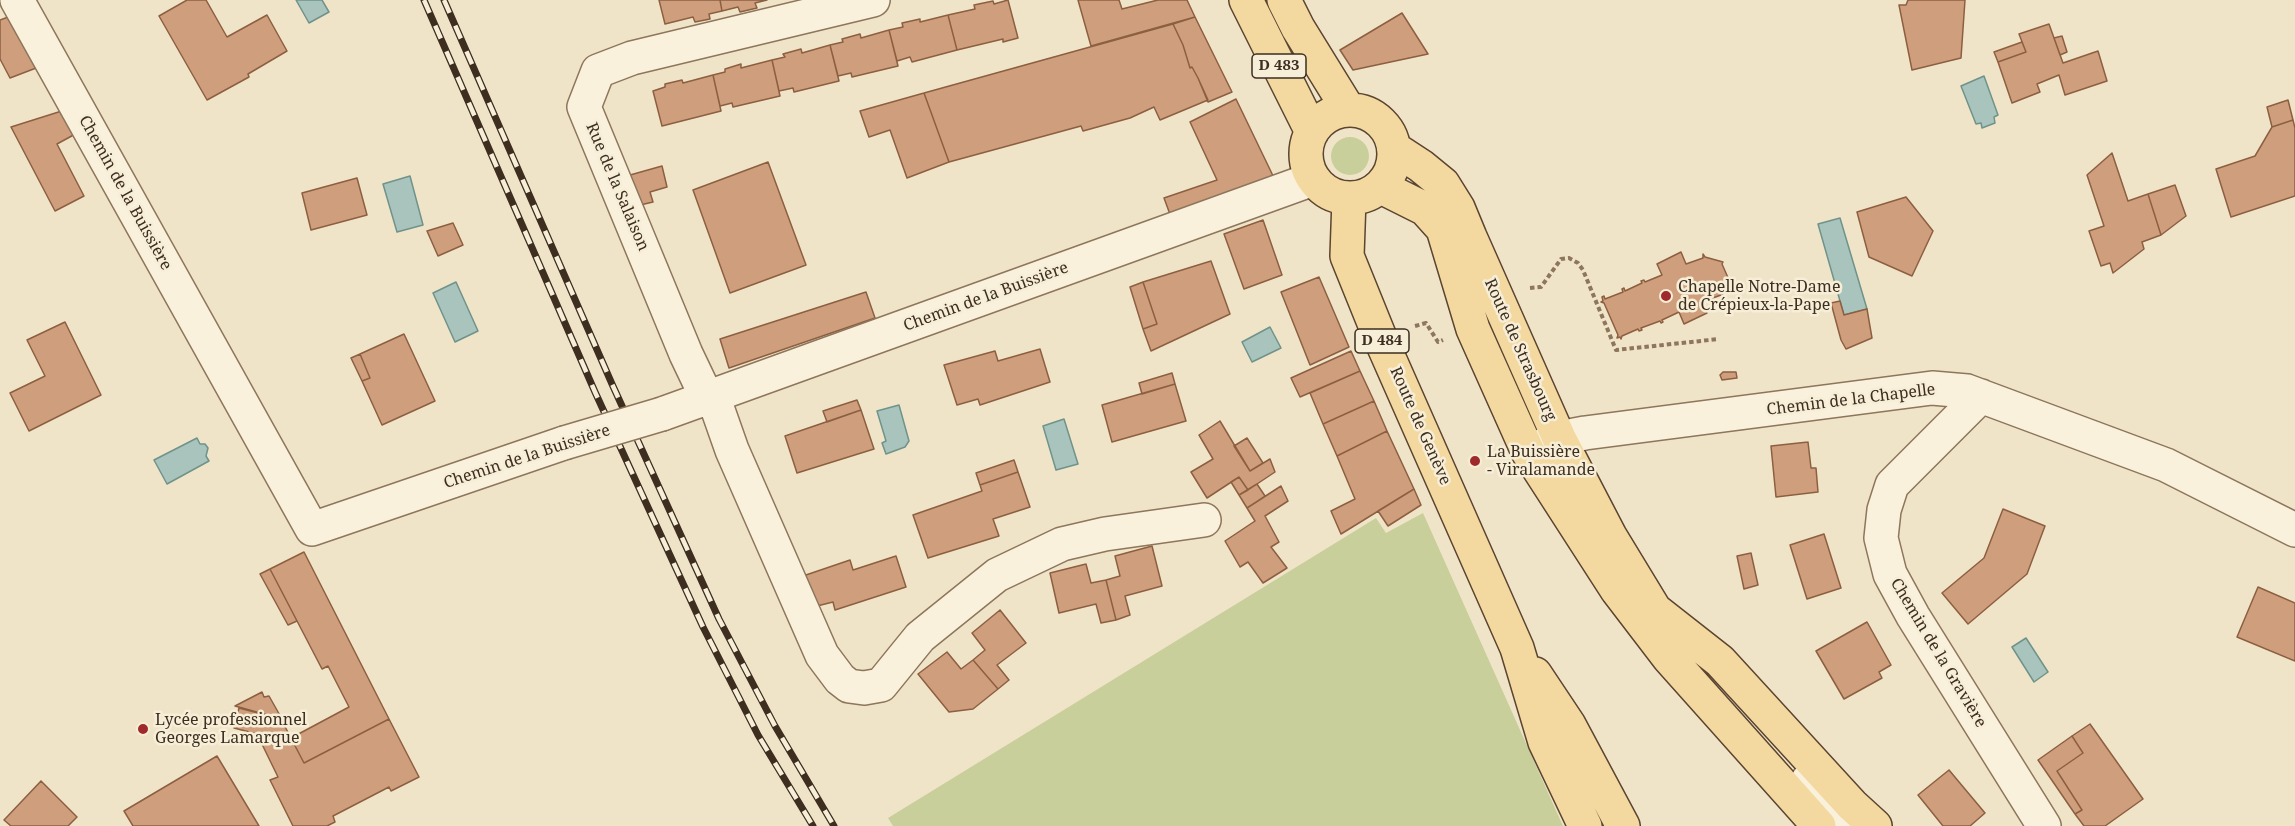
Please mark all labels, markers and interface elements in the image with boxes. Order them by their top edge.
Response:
road number: D 483 [1252,54,1306,78]
street label: Chemin de la Buissière [74,112,176,274]
street label: Rue de la Salaison [581,120,653,254]
street label: Chemin de la Buissière [901,258,1071,336]
street label: Route de Strasbourg [1480,276,1560,424]
place label: Chapelle Notre-Dame de Crépieux-la-Pape [1678,277,1840,315]
marker: Chapelle Notre-Dame de Crépieux-la-Pape [1659,289,1673,303]
road number: D 484 [1355,329,1409,353]
street label: Route de Genève [1385,364,1455,488]
street label: Chemin de la Chapelle [1766,380,1936,420]
street label: Chemin de la Buissière [441,421,613,493]
place label: La Buissière - Viralamande [1487,442,1595,480]
marker: La Buissière - Viralamande [1468,454,1482,468]
street label: Chemin de la Gravière [1886,575,1990,731]
place label: Lycée professionnel Georges Lamarque [155,710,307,748]
marker: Lycée professionnel Georges Lamarque [136,722,150,736]

